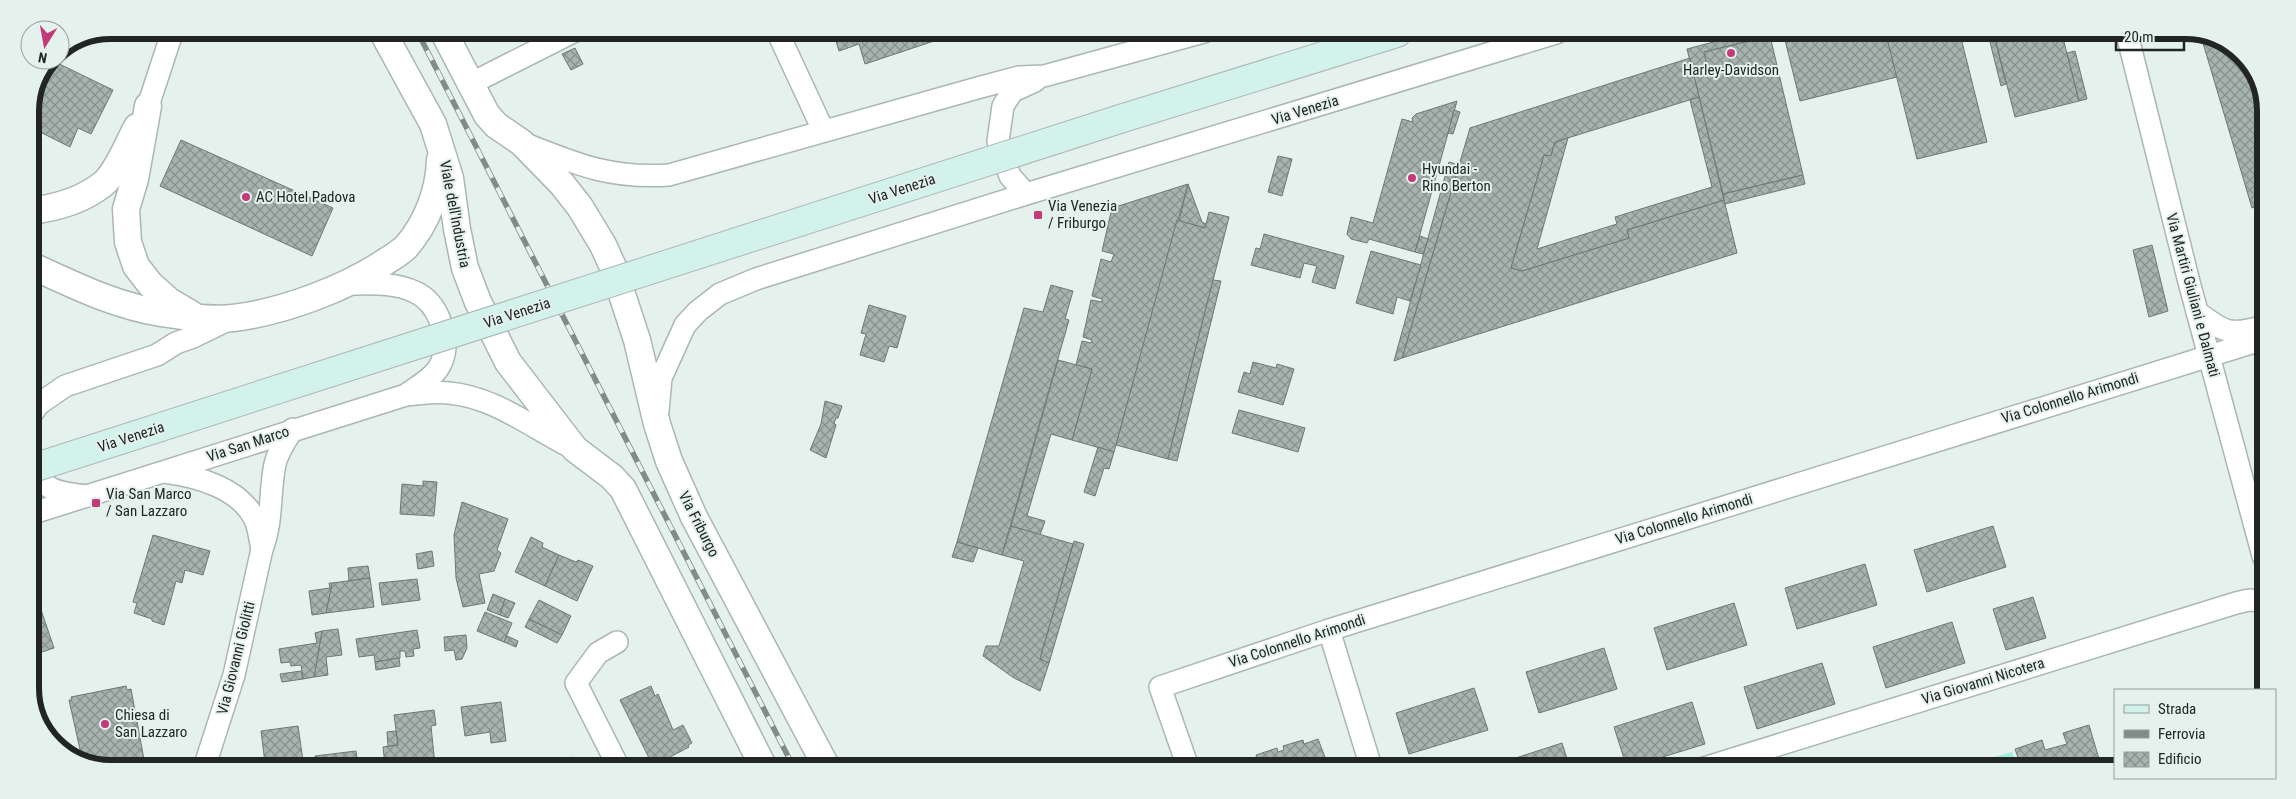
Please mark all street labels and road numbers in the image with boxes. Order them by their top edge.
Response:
street label: Via Venezia [1269,91,1341,129]
street label: Viale dell'Industria [436,159,474,269]
street label: Via Venezia [866,170,938,208]
street label: Via Martiri Giuliani e Dalmati [2162,211,2224,379]
street label: Via Venezia [481,294,553,332]
street label: Via Colonnello Arimondi [1999,369,2141,427]
street label: Via Venezia [95,418,167,456]
street label: Via San Marco [205,422,291,466]
street label: Via Friburgo [675,488,723,560]
street label: Via Colonnello Arimondi [1613,490,1755,548]
street label: Via Giovanni Giolitti [213,599,259,717]
street label: Via Colonnello Arimondi [1226,610,1368,672]
street label: Via Giovanni Nicotera [1920,654,2046,708]

